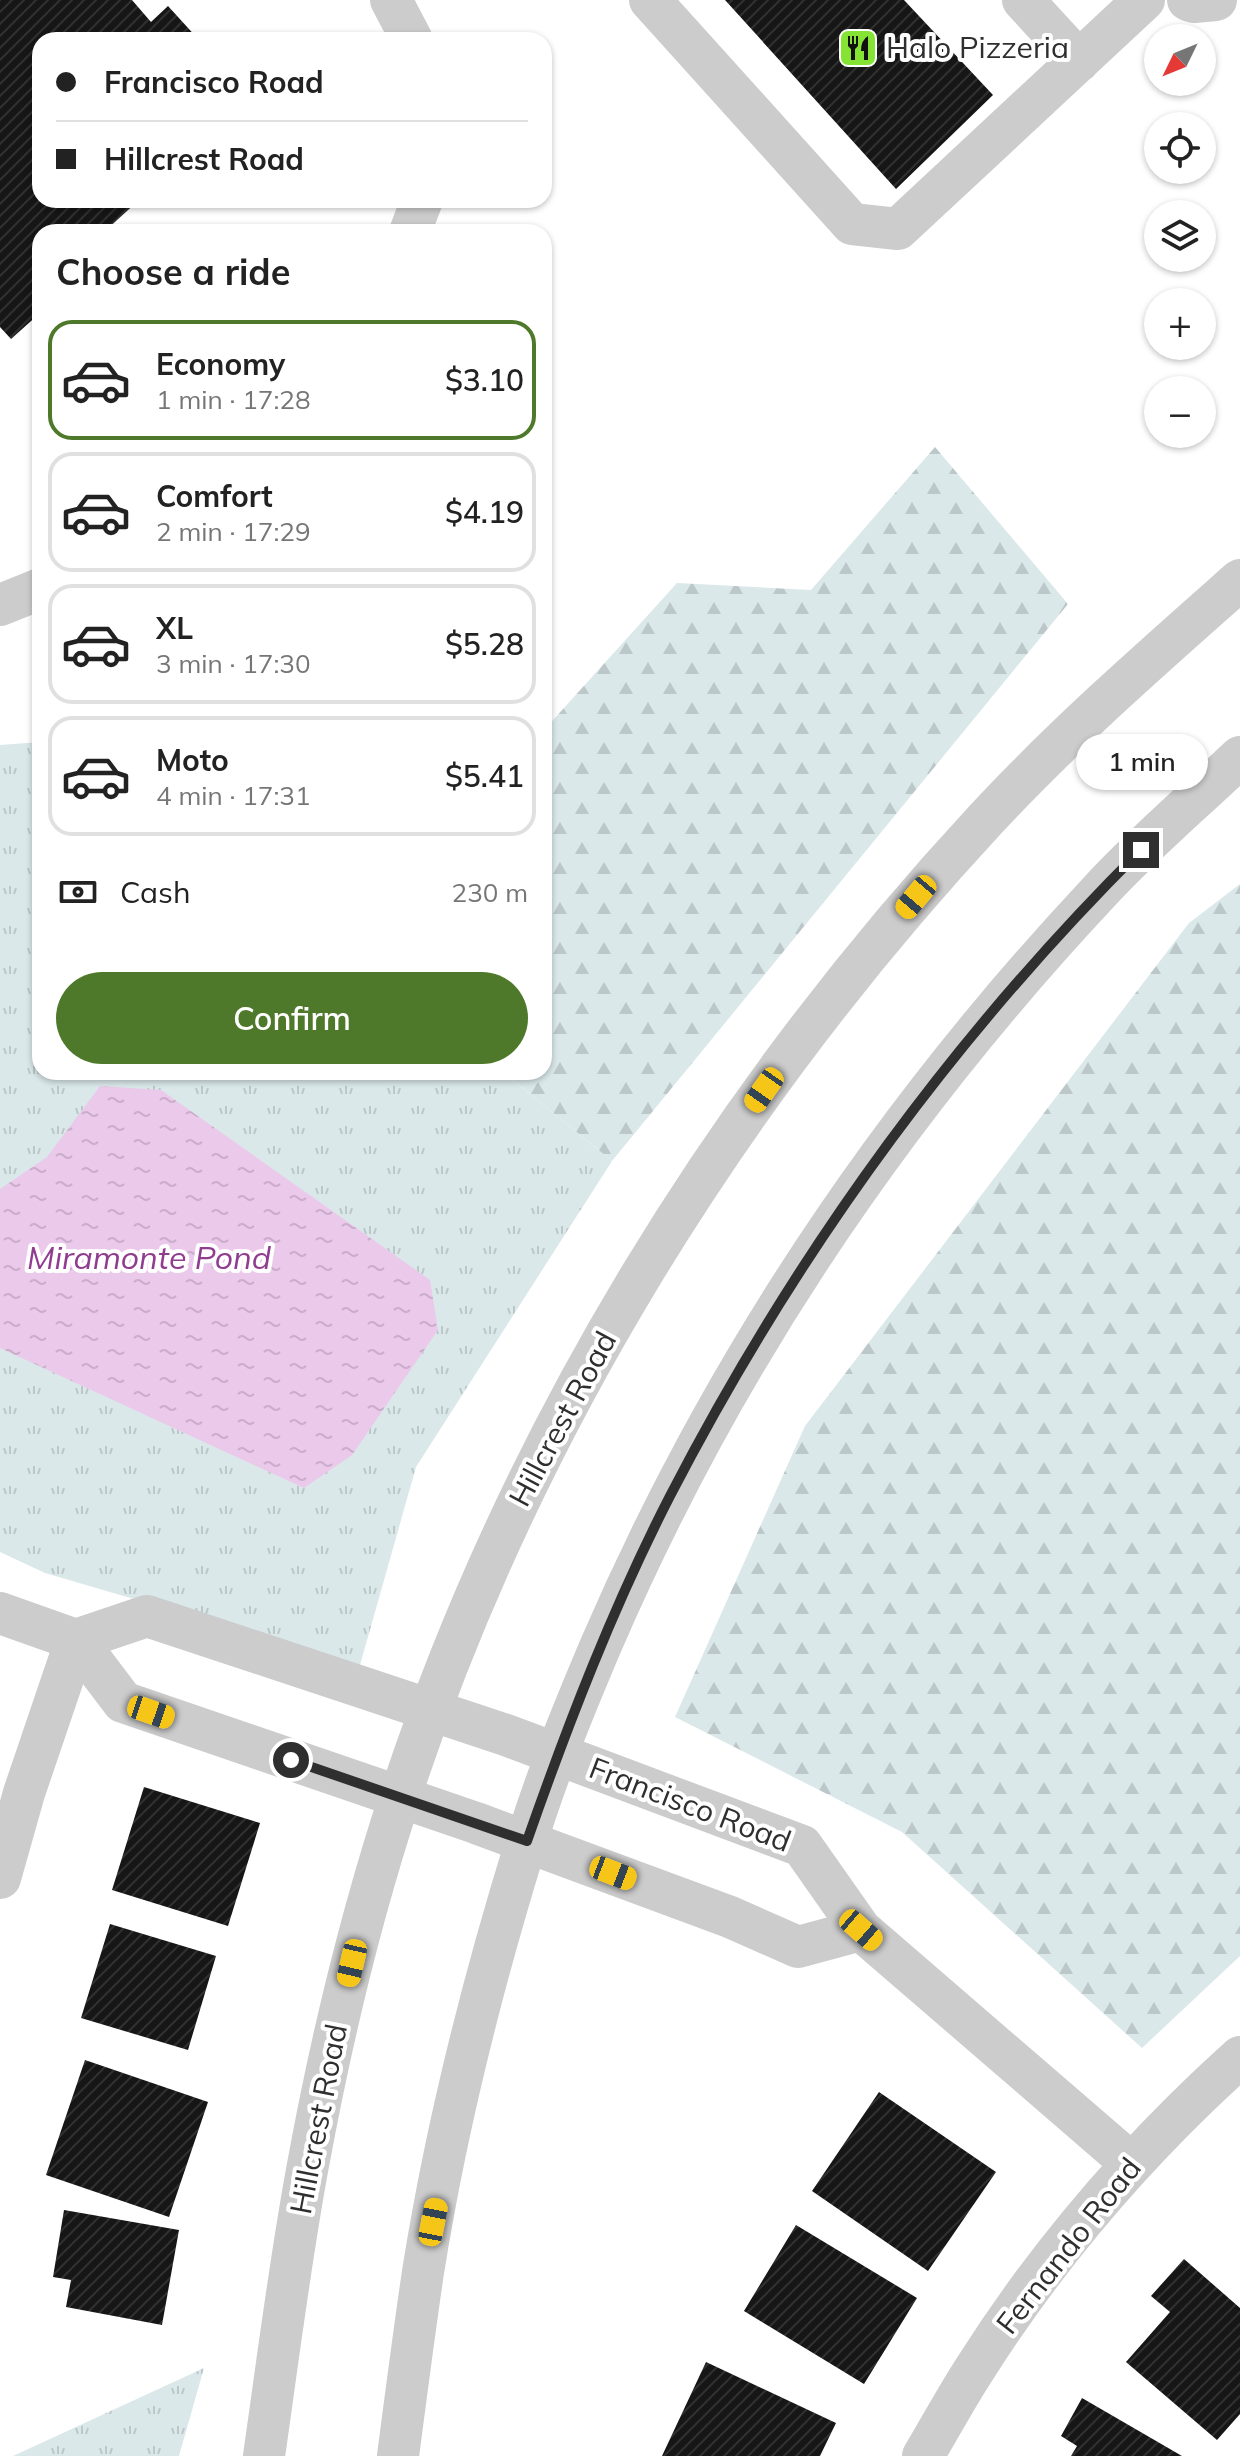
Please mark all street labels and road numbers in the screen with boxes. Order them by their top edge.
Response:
street label: Hillcrest Road [500,1324,624,1513]
street label: Francisco Road [584,1748,797,1860]
street label: Hillcrest Road [281,2021,355,2217]
street label: Fernando Road [988,2150,1149,2341]

